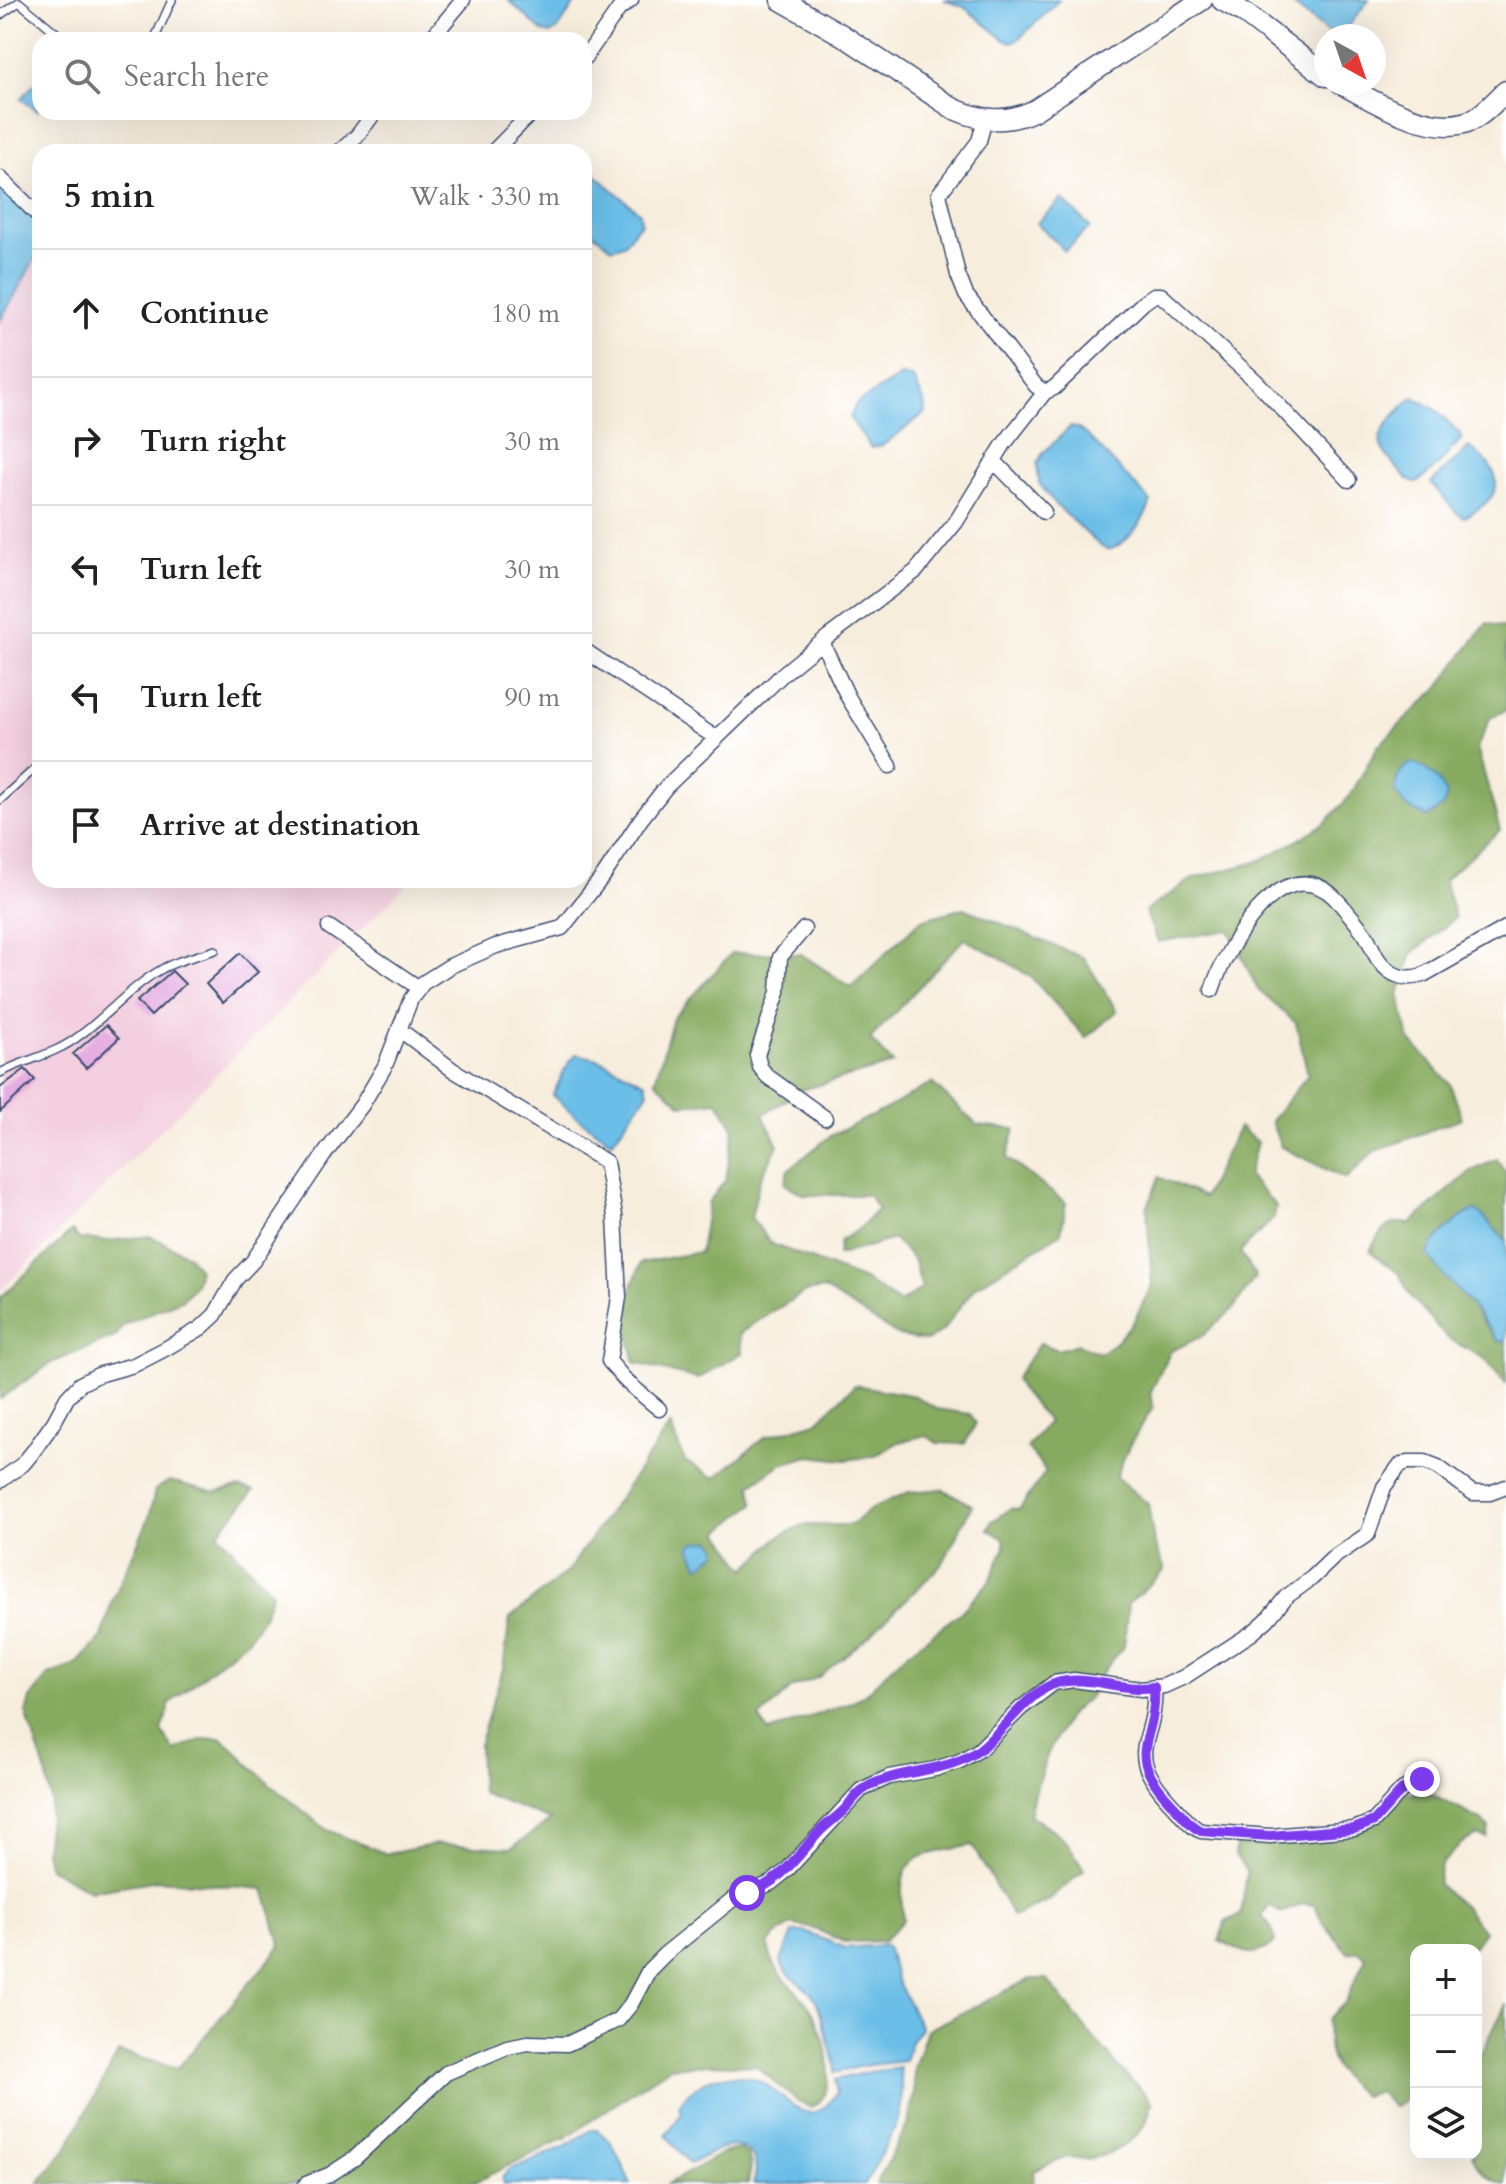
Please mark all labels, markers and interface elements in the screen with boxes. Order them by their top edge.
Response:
north arrow [1314,24,1386,96]
search box [32,32,592,120]
icon: search [60,54,104,98]
text: Search here [124,56,269,97]
text: 5 min [64,173,155,219]
text: Walk · 330 m [410,179,560,214]
icon: ahead [64,291,108,335]
text: Continue [140,293,269,334]
text: 180 m [491,296,560,331]
icon: right [64,419,108,463]
text: Turn right [140,421,286,462]
text: 30 m [504,424,560,459]
icon: left [64,547,108,591]
text: Turn left [140,549,262,590]
text: 30 m [504,552,560,587]
icon: left [64,675,108,719]
text: Turn left [140,677,262,718]
text: 90 m [504,680,560,715]
icon: arrive [64,803,108,847]
text: Arrive at destination [140,805,420,846]
route end [1404,1761,1440,1797]
route start [729,1875,765,1911]
map controls [1410,1944,1482,2160]
button: + [1410,1944,1482,2016]
button: − [1410,2016,1482,2088]
button: layers [1410,2088,1482,2160]

